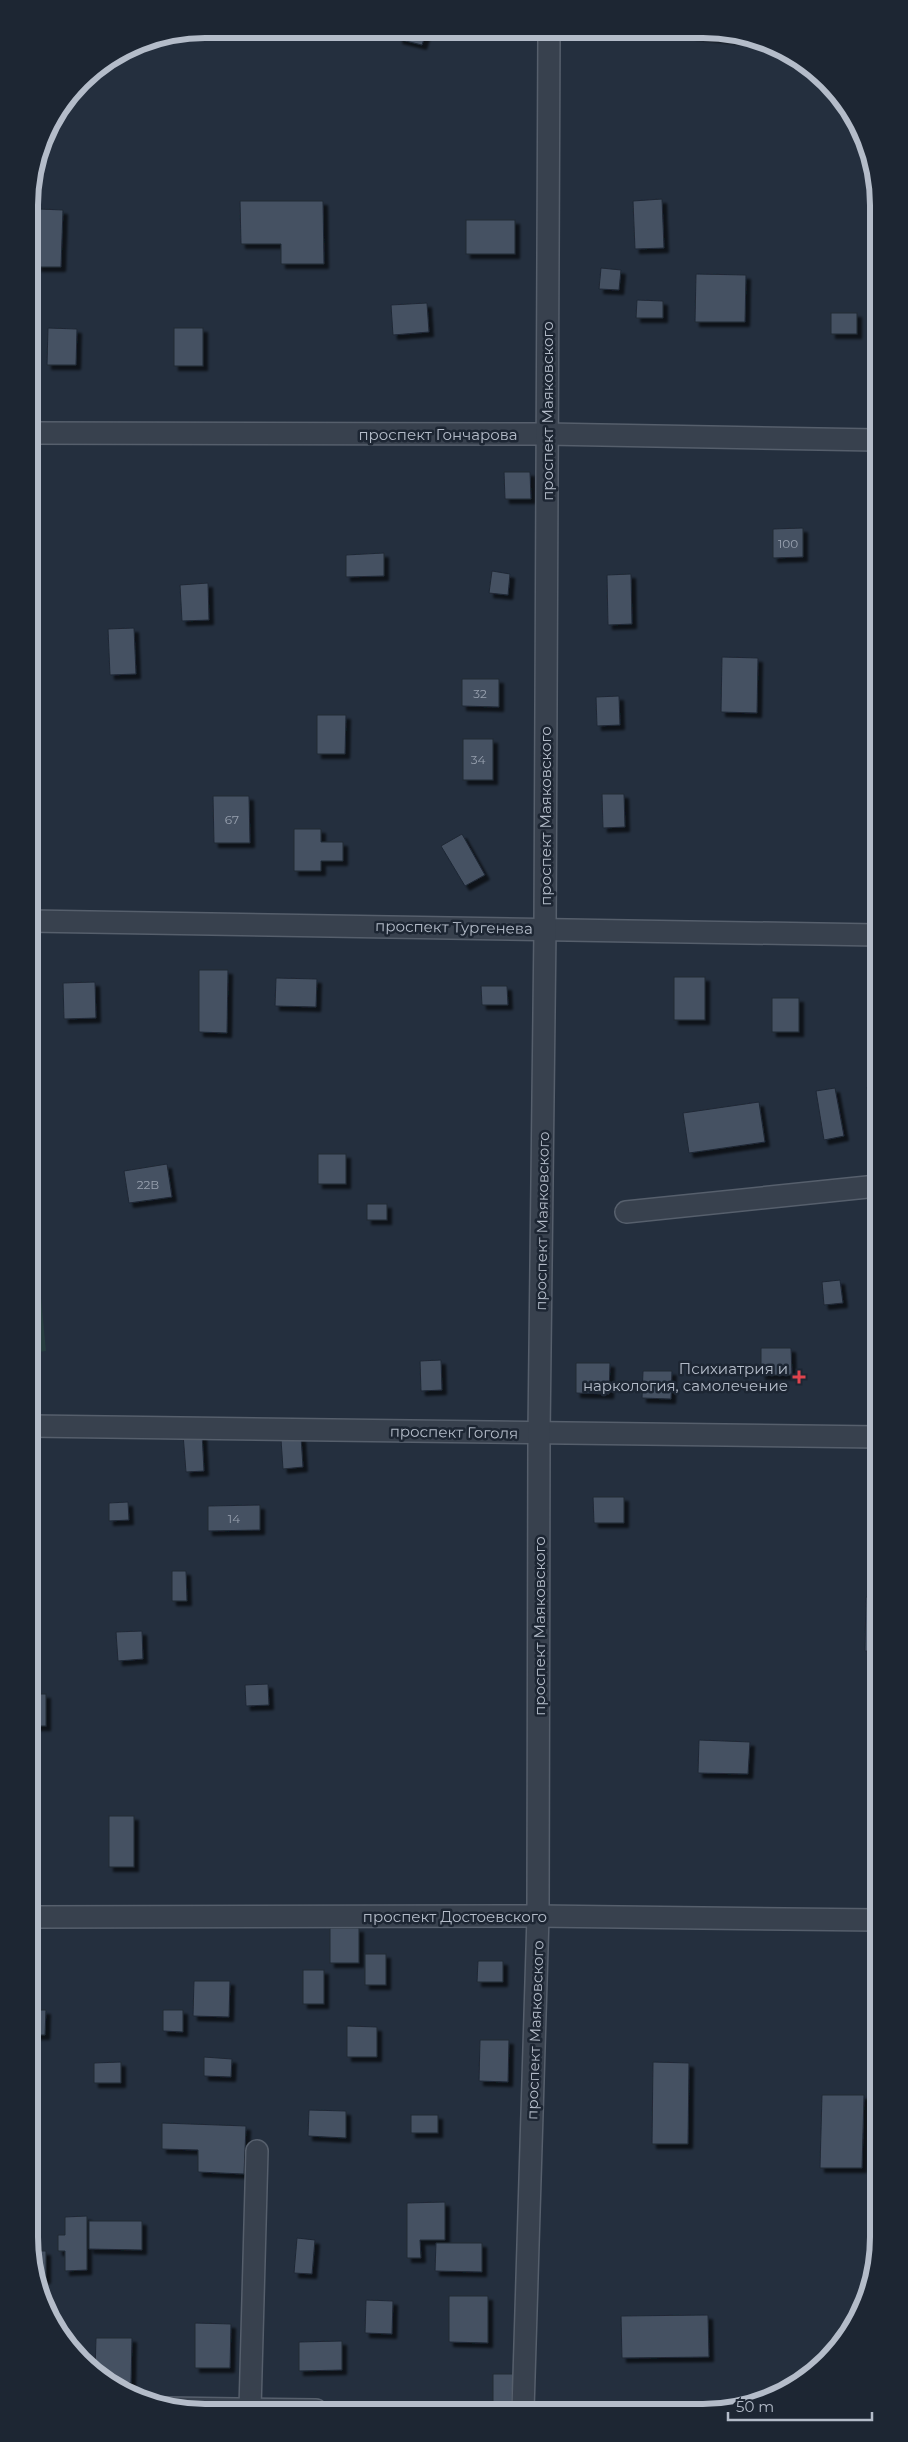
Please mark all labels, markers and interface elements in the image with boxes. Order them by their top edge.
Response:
street label: проспект Маяковского [538,321,557,501]
street label: проспект Гончарова [358,425,518,444]
house number: 100 [778,536,798,551]
house number: 32 [473,686,487,701]
street label: проспект Маяковского [536,726,555,906]
house number: 34 [471,752,485,767]
house number: 67 [225,812,239,827]
street label: проспект Тургенева [375,916,533,938]
street label: проспект Маяковского [531,1131,553,1311]
house number: 22В [137,1177,159,1192]
place label: Психиатрия и наркология, самолечение [583,1359,788,1395]
marker: Психиатрия и наркология, самолечение [792,1370,806,1384]
street label: проспект Гоголя [390,1421,518,1443]
house number: 14 [228,1511,240,1526]
street label: проспект Маяковского [530,1536,549,1716]
street label: проспект Достоевского [363,1907,547,1926]
street label: проспект Маяковского [522,1940,548,2120]
scale bar [728,2390,872,2422]
text: 50 m [736,2397,774,2416]

